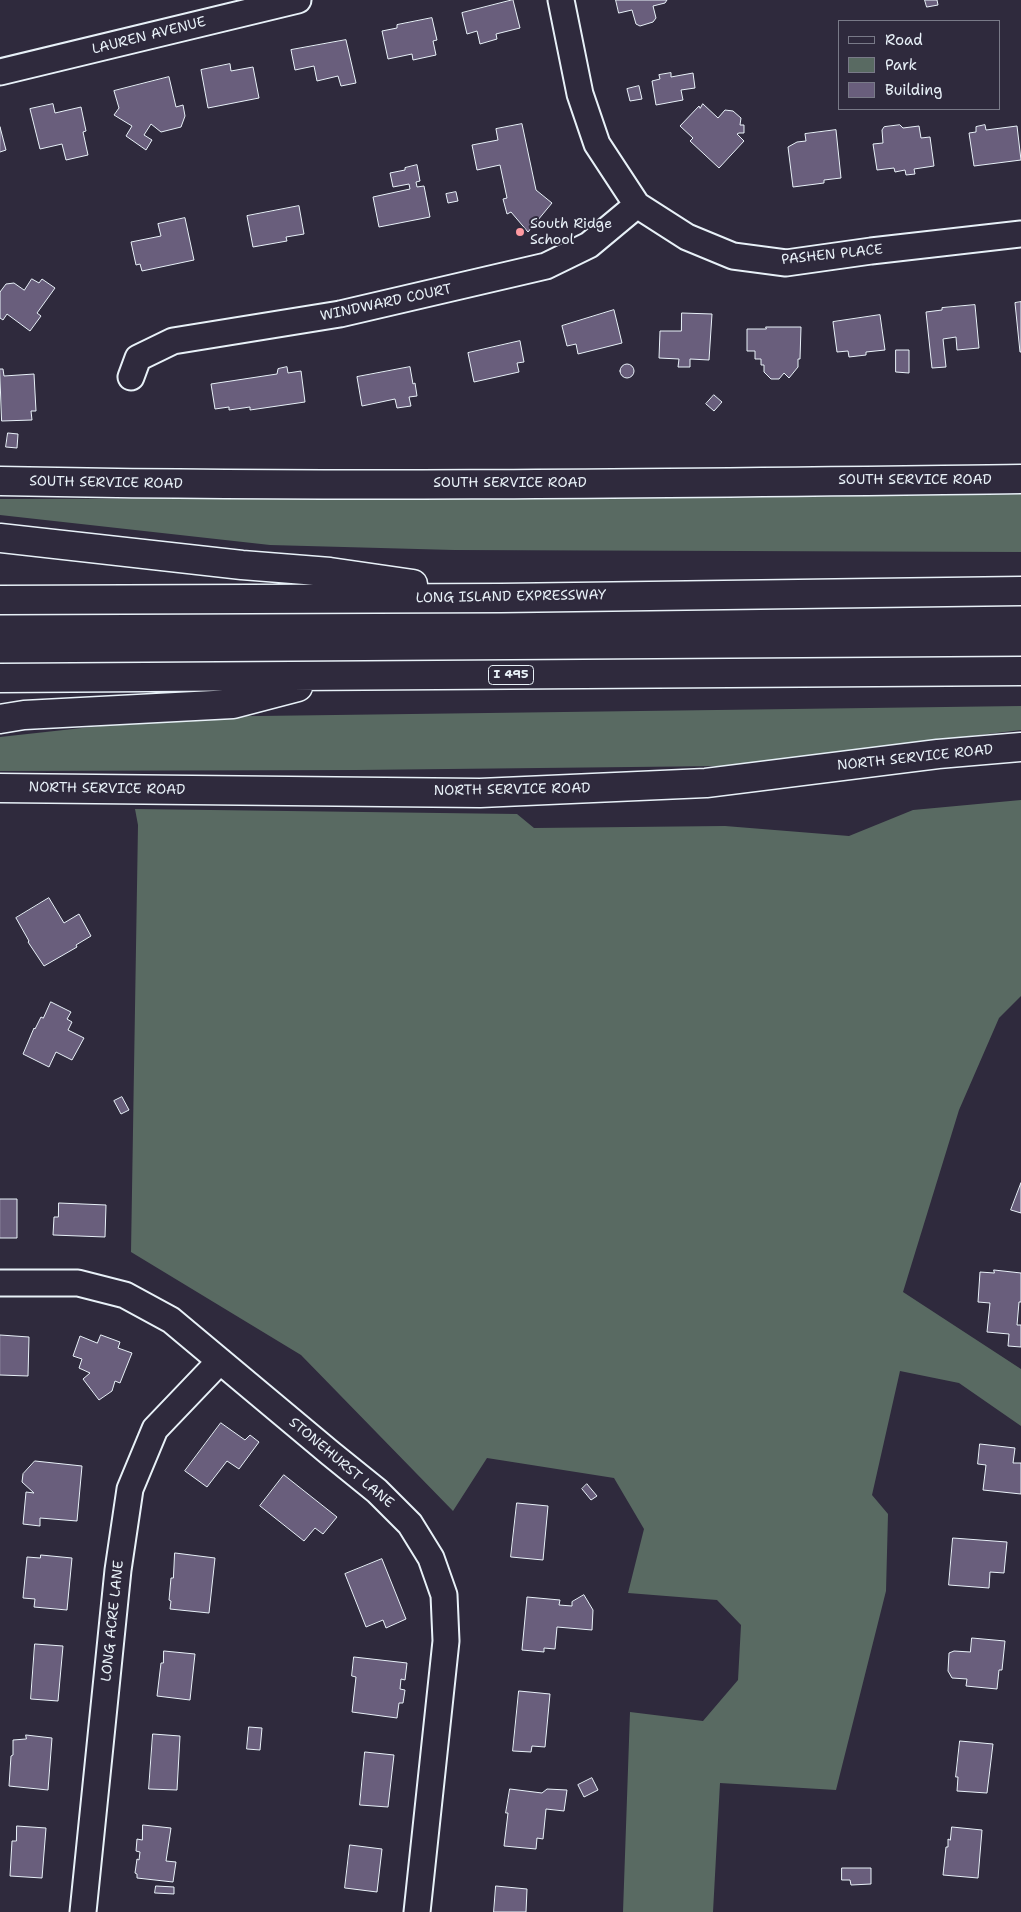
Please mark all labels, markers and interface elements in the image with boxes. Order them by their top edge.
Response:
street label: LAUREN AVENUE [90,14,208,58]
legend [838,20,1001,110]
text: Road [885,30,923,50]
text: Park [885,55,917,75]
text: Building [885,80,942,100]
place label: South Ridge School [530,216,612,248]
marker: South Ridge School [514,226,526,238]
street label: PASHEN PLACE [780,241,884,269]
street label: WINDWARD COURT [319,281,453,325]
street label: SOUTH SERVICE ROAD [838,472,992,488]
street label: SOUTH SERVICE ROAD [29,473,183,493]
street label: SOUTH SERVICE ROAD [433,475,587,491]
street label: LONG ISLAND EXPRESSWAY [416,587,606,607]
road number: I 495 [488,666,534,684]
street label: NORTH SERVICE ROAD [836,741,994,775]
street label: NORTH SERVICE ROAD [29,779,185,799]
street label: NORTH SERVICE ROAD [434,780,590,800]
street label: STONEHURST LANE [285,1414,397,1512]
street label: LONG ACRE LANE [98,1560,128,1682]

